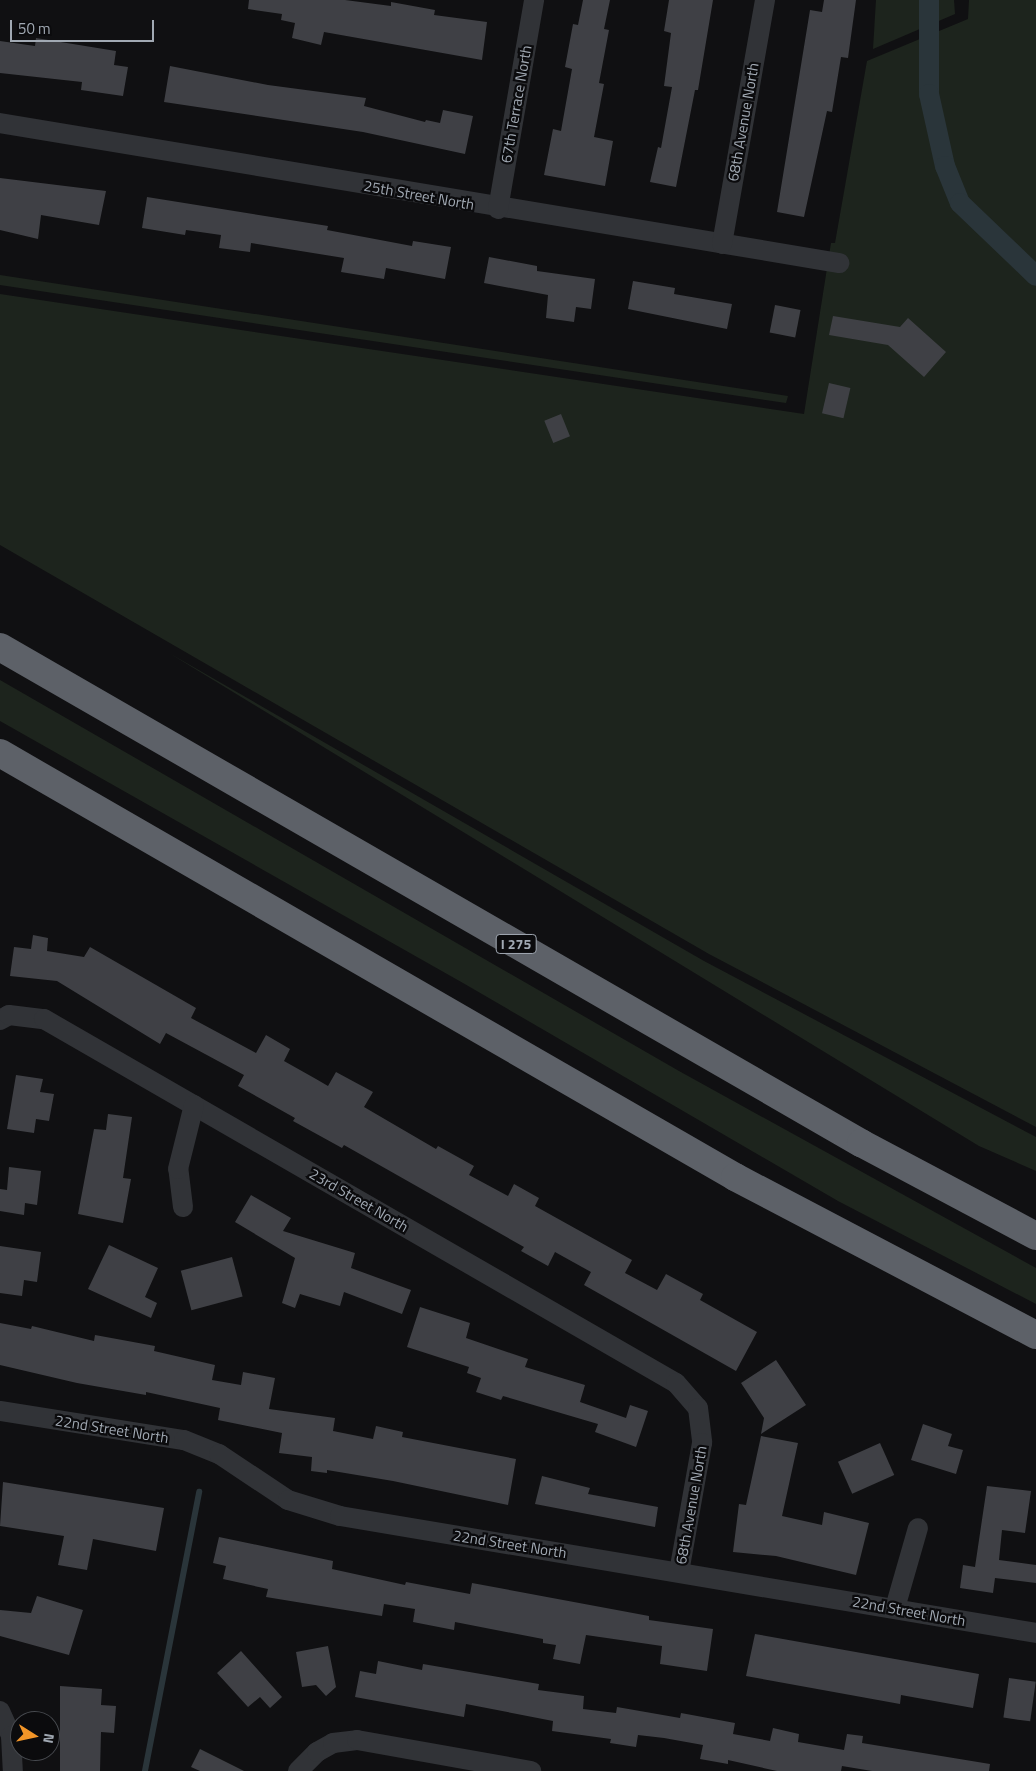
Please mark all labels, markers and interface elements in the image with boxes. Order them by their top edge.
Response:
scale bar [12,10,156,42]
text: 50 m [18,17,51,40]
street label: 67th Terrace North [497,44,535,164]
street label: 68th Avenue North [724,61,762,183]
street label: 25th Street North [362,176,476,214]
road number: I 275 [495,932,537,956]
street label: 23rd Street North [306,1164,412,1236]
street label: 22nd Street North [54,1411,170,1447]
street label: 68th Avenue North [672,1444,710,1566]
street label: 22nd Street North [452,1526,568,1562]
street label: 22nd Street North [851,1592,967,1630]
north arrow [10,1711,60,1761]
text: N [38,1732,60,1745]

